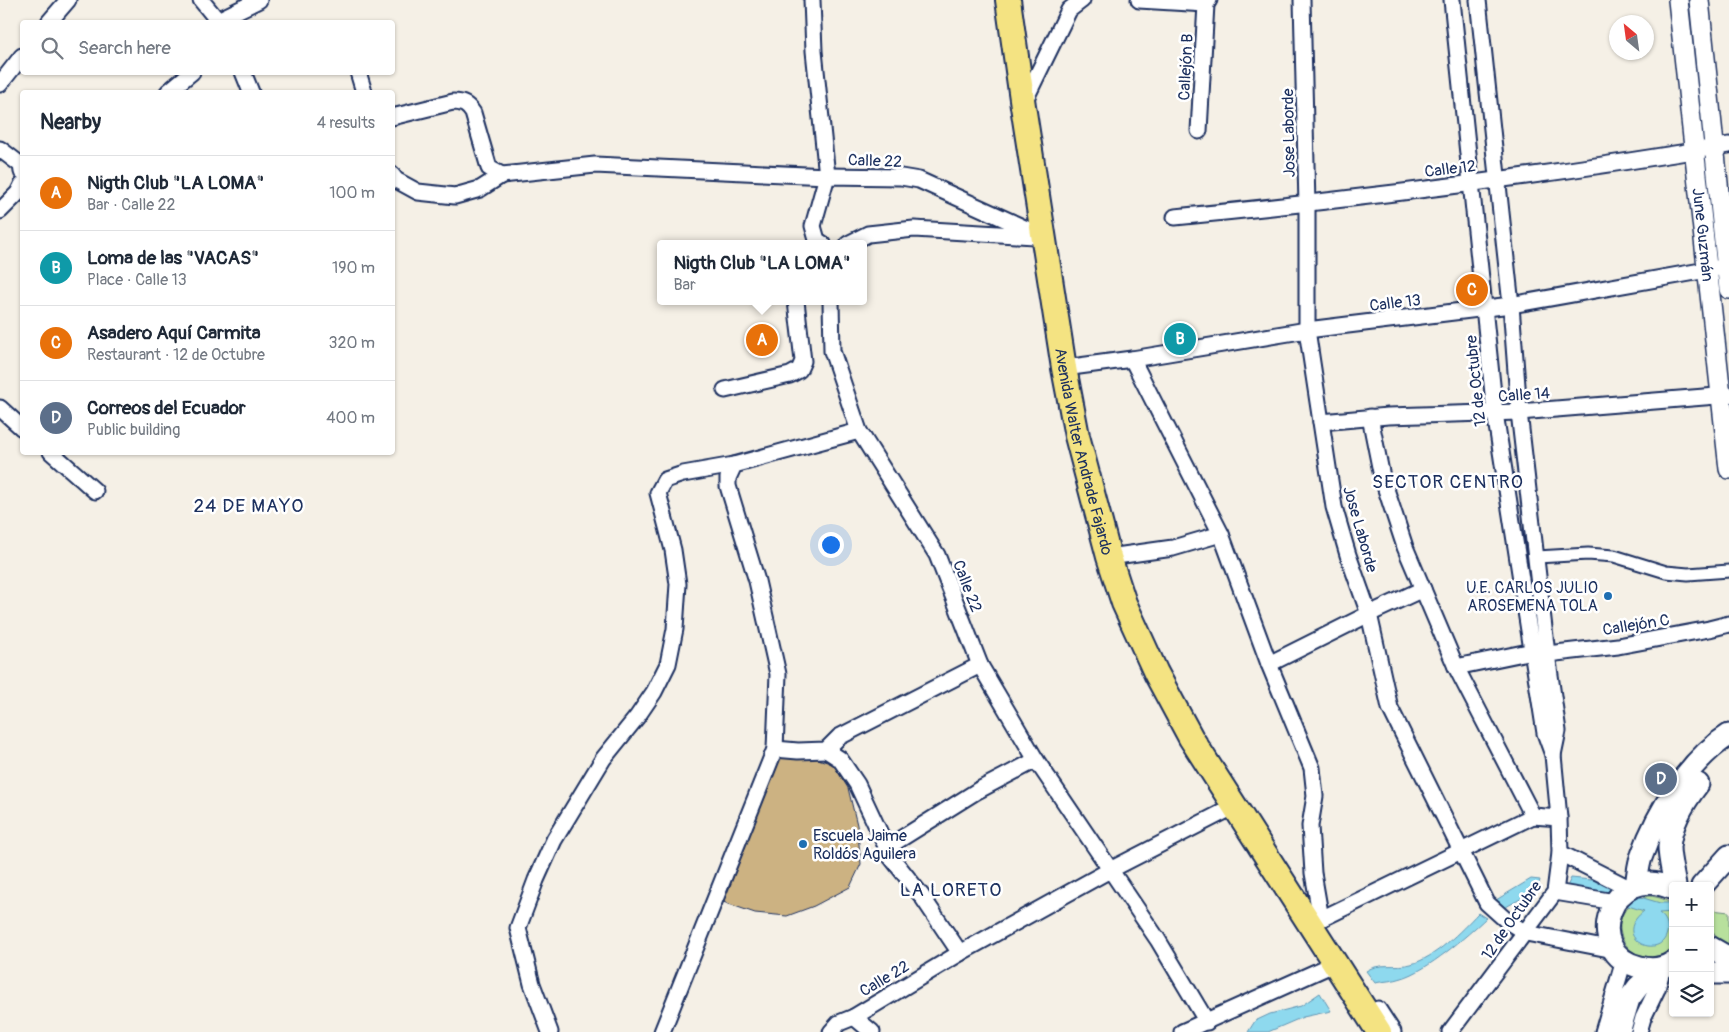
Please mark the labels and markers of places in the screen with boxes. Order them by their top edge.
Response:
pin: C [1456,271,1488,309]
pin: B [1164,320,1196,358]
pin: A [746,321,778,359]
place label: U.E. CARLOS JULIO AROSEMENA TOLA [1466,578,1598,616]
marker: U.E. CARLOS JULIO AROSEMENA TOLA [1602,590,1614,602]
pin: D [1645,760,1677,798]
place label: Escuela Jaime Roldós Aguilera [813,826,916,864]
marker: Escuela Jaime Roldós Aguilera [797,838,809,850]

